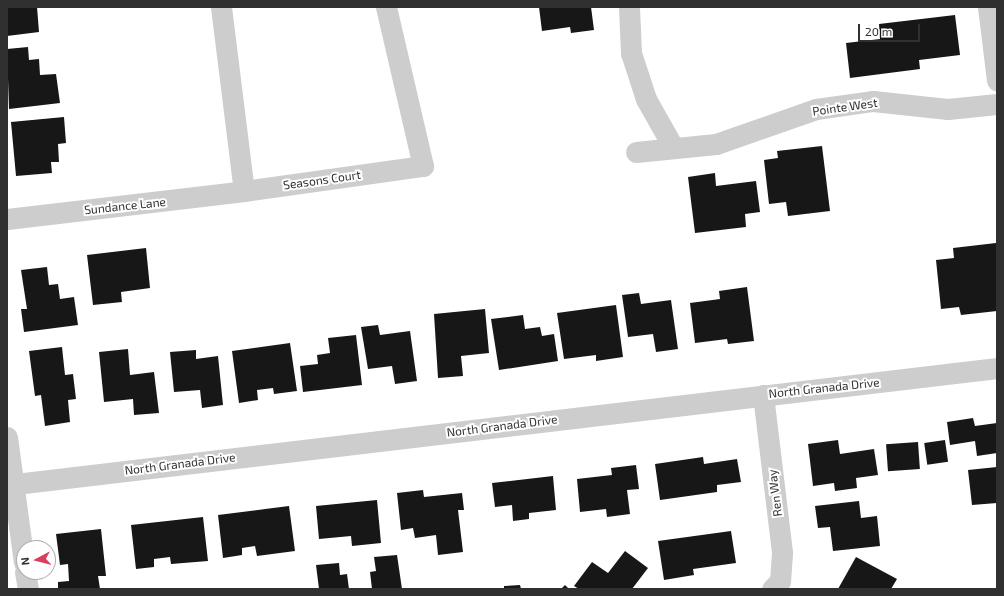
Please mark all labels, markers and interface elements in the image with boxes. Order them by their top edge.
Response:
scale bar [860,16,922,42]
text: 20 m [865,24,892,38]
street label: Pointe West [811,95,879,119]
street label: Seasons Court [282,167,362,193]
street label: Sundance Lane [83,195,167,217]
street label: North Granada Drive [768,375,880,401]
street label: North Granada Drive [446,412,558,440]
street label: North Granada Drive [124,450,236,478]
street label: Ren Way [765,468,785,518]
north arrow [16,540,56,580]
text: N [18,557,32,566]

